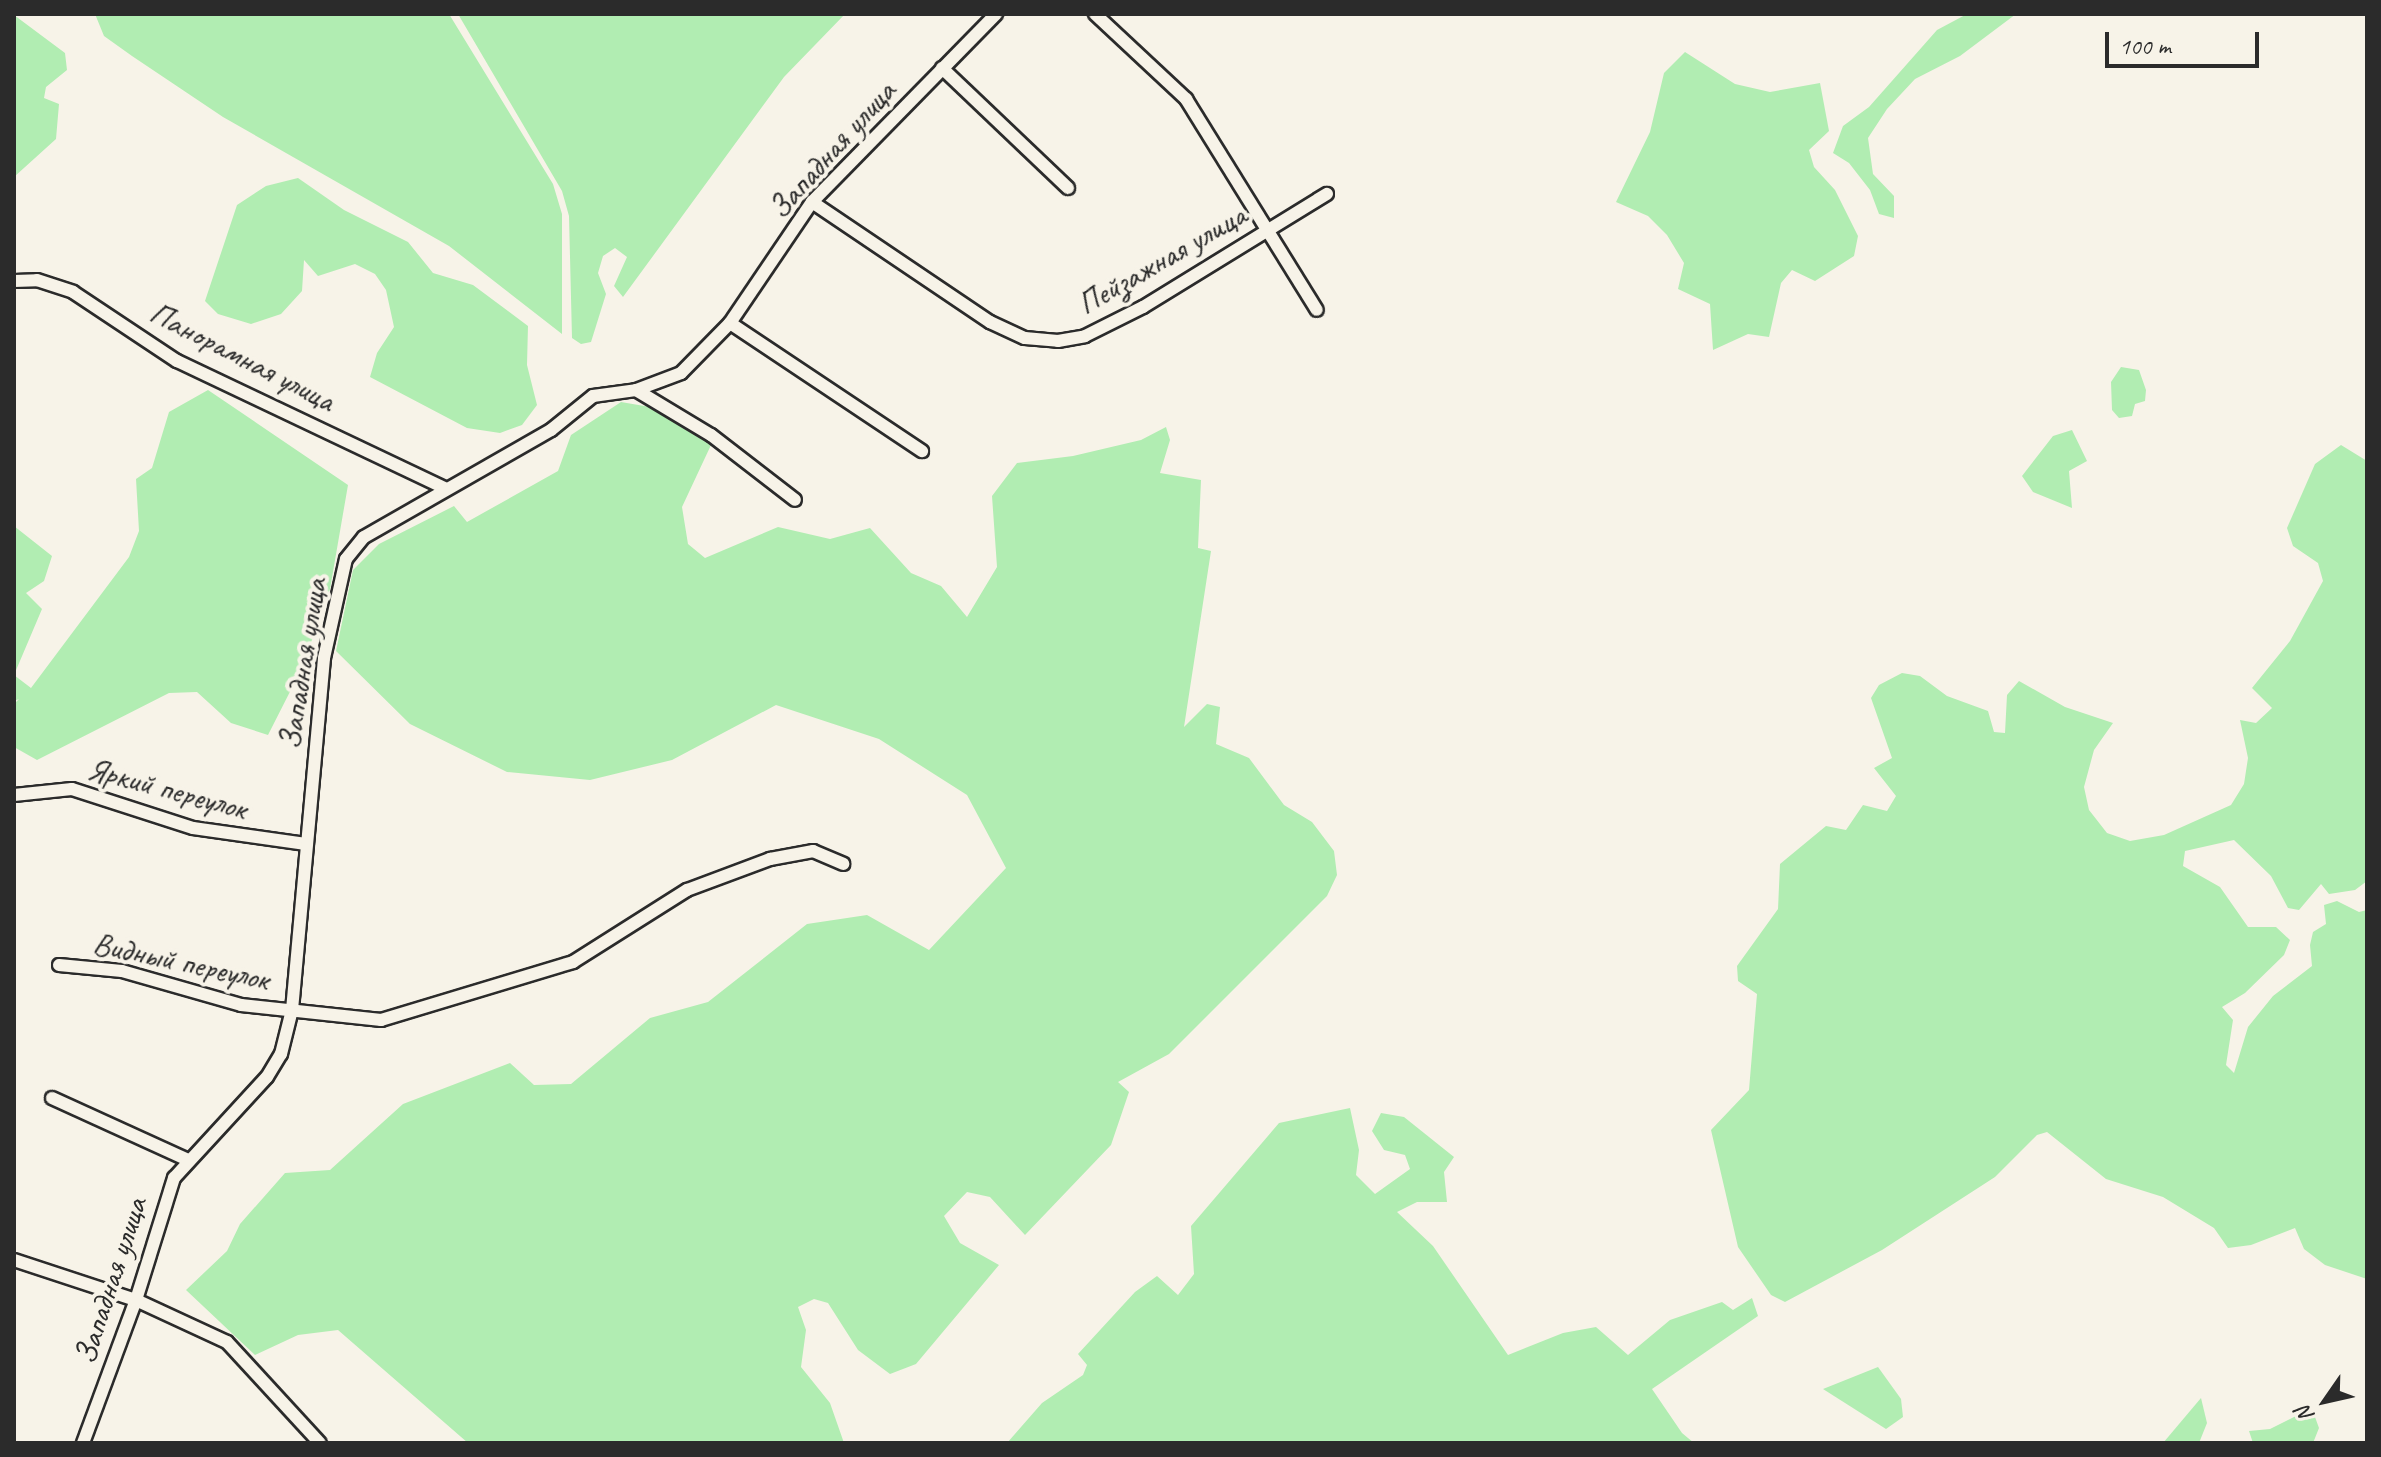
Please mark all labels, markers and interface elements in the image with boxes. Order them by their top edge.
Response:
scale bar [2109,16,2263,66]
text: 100 m [2119,31,2171,61]
street label: Западная улица [759,72,905,228]
street label: Пейзажная улица [1071,196,1253,324]
street label: Панорамная улица [142,293,342,421]
street label: Западная улица [270,575,336,753]
street label: Яркий переулок [83,749,251,829]
street label: Видный переулок [90,925,272,999]
street label: Западная улица [66,1192,156,1370]
north arrow [2285,1361,2365,1441]
text: N [2290,1401,2321,1428]

